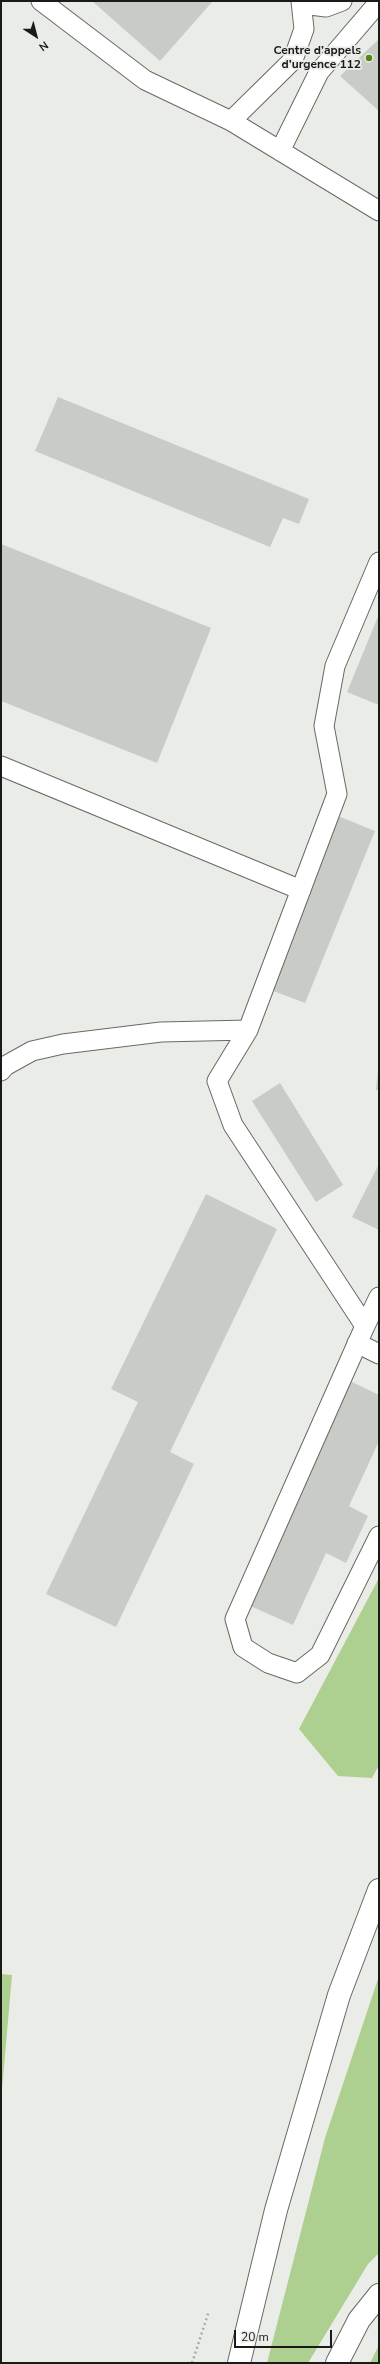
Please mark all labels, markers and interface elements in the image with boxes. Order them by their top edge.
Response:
north arrow [16,16,56,56]
text: N [36,38,51,55]
place label: Centre d’appels d’urgence 112 [274,44,361,72]
marker: Centre d’appels d’urgence 112 [364,53,374,63]
scale bar [236,2322,334,2348]
text: 20 m [241,2329,269,2345]

